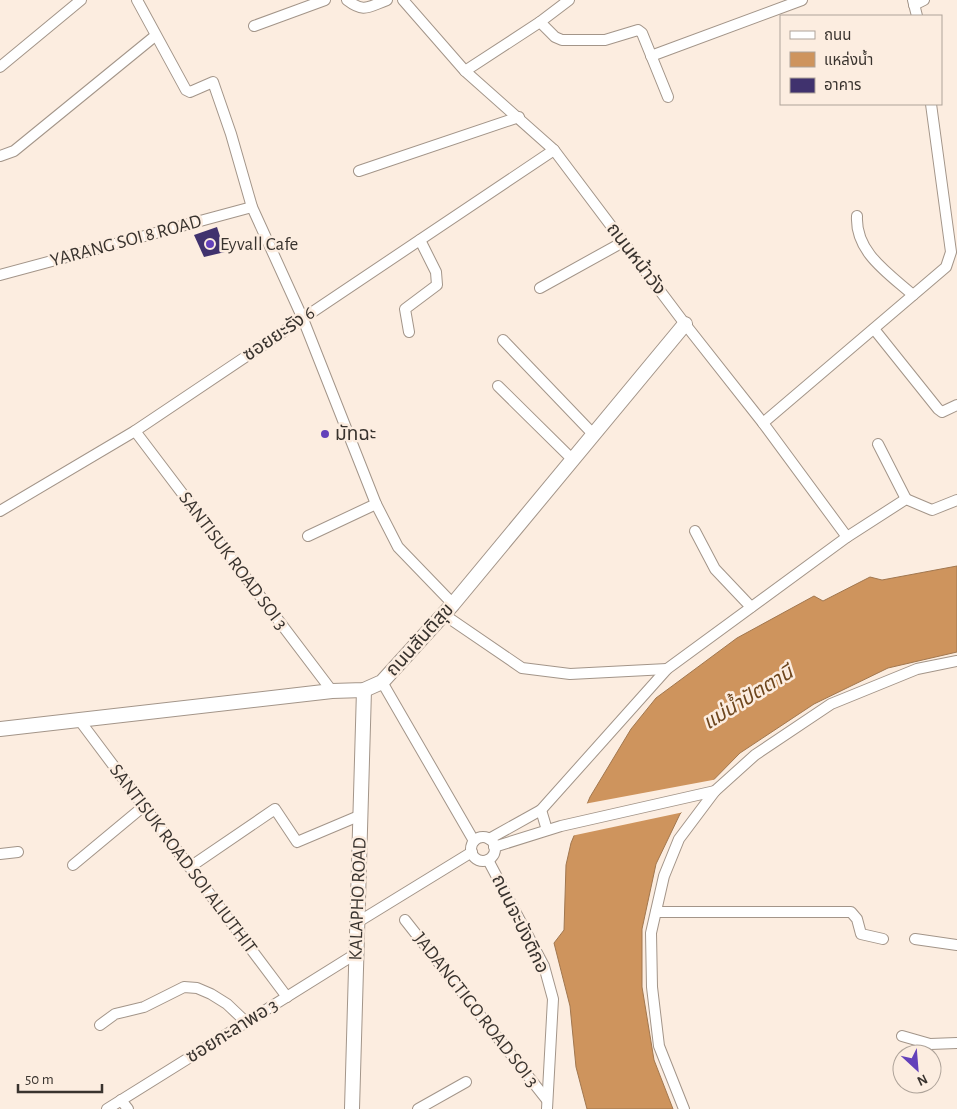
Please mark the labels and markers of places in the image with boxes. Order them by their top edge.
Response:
place label: Eyvall Cafe [220,235,298,254]
marker: Eyvall Cafe [204,238,216,250]
place label: มัทฉะ [335,424,376,444]
marker: มัทฉะ [319,428,331,440]

